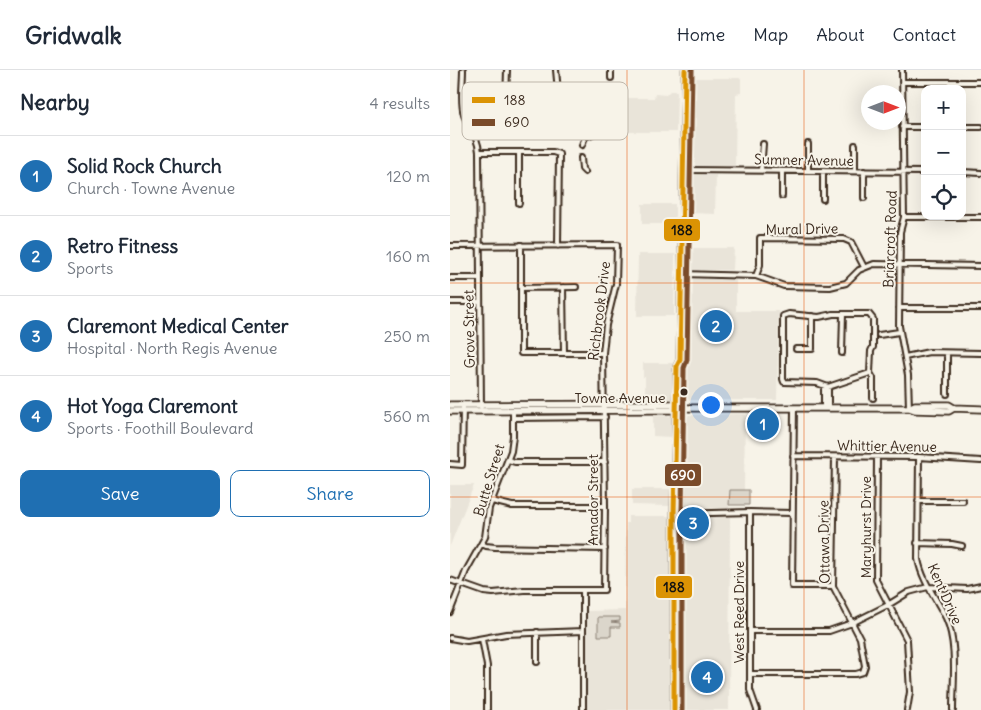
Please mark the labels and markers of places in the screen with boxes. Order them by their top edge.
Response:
pin: 2 [700,307,732,345]
unlabelled marker [679,387,689,397]
pin: 1 [747,405,779,443]
pin: 3 [677,504,709,542]
pin: 4 [691,658,723,696]

